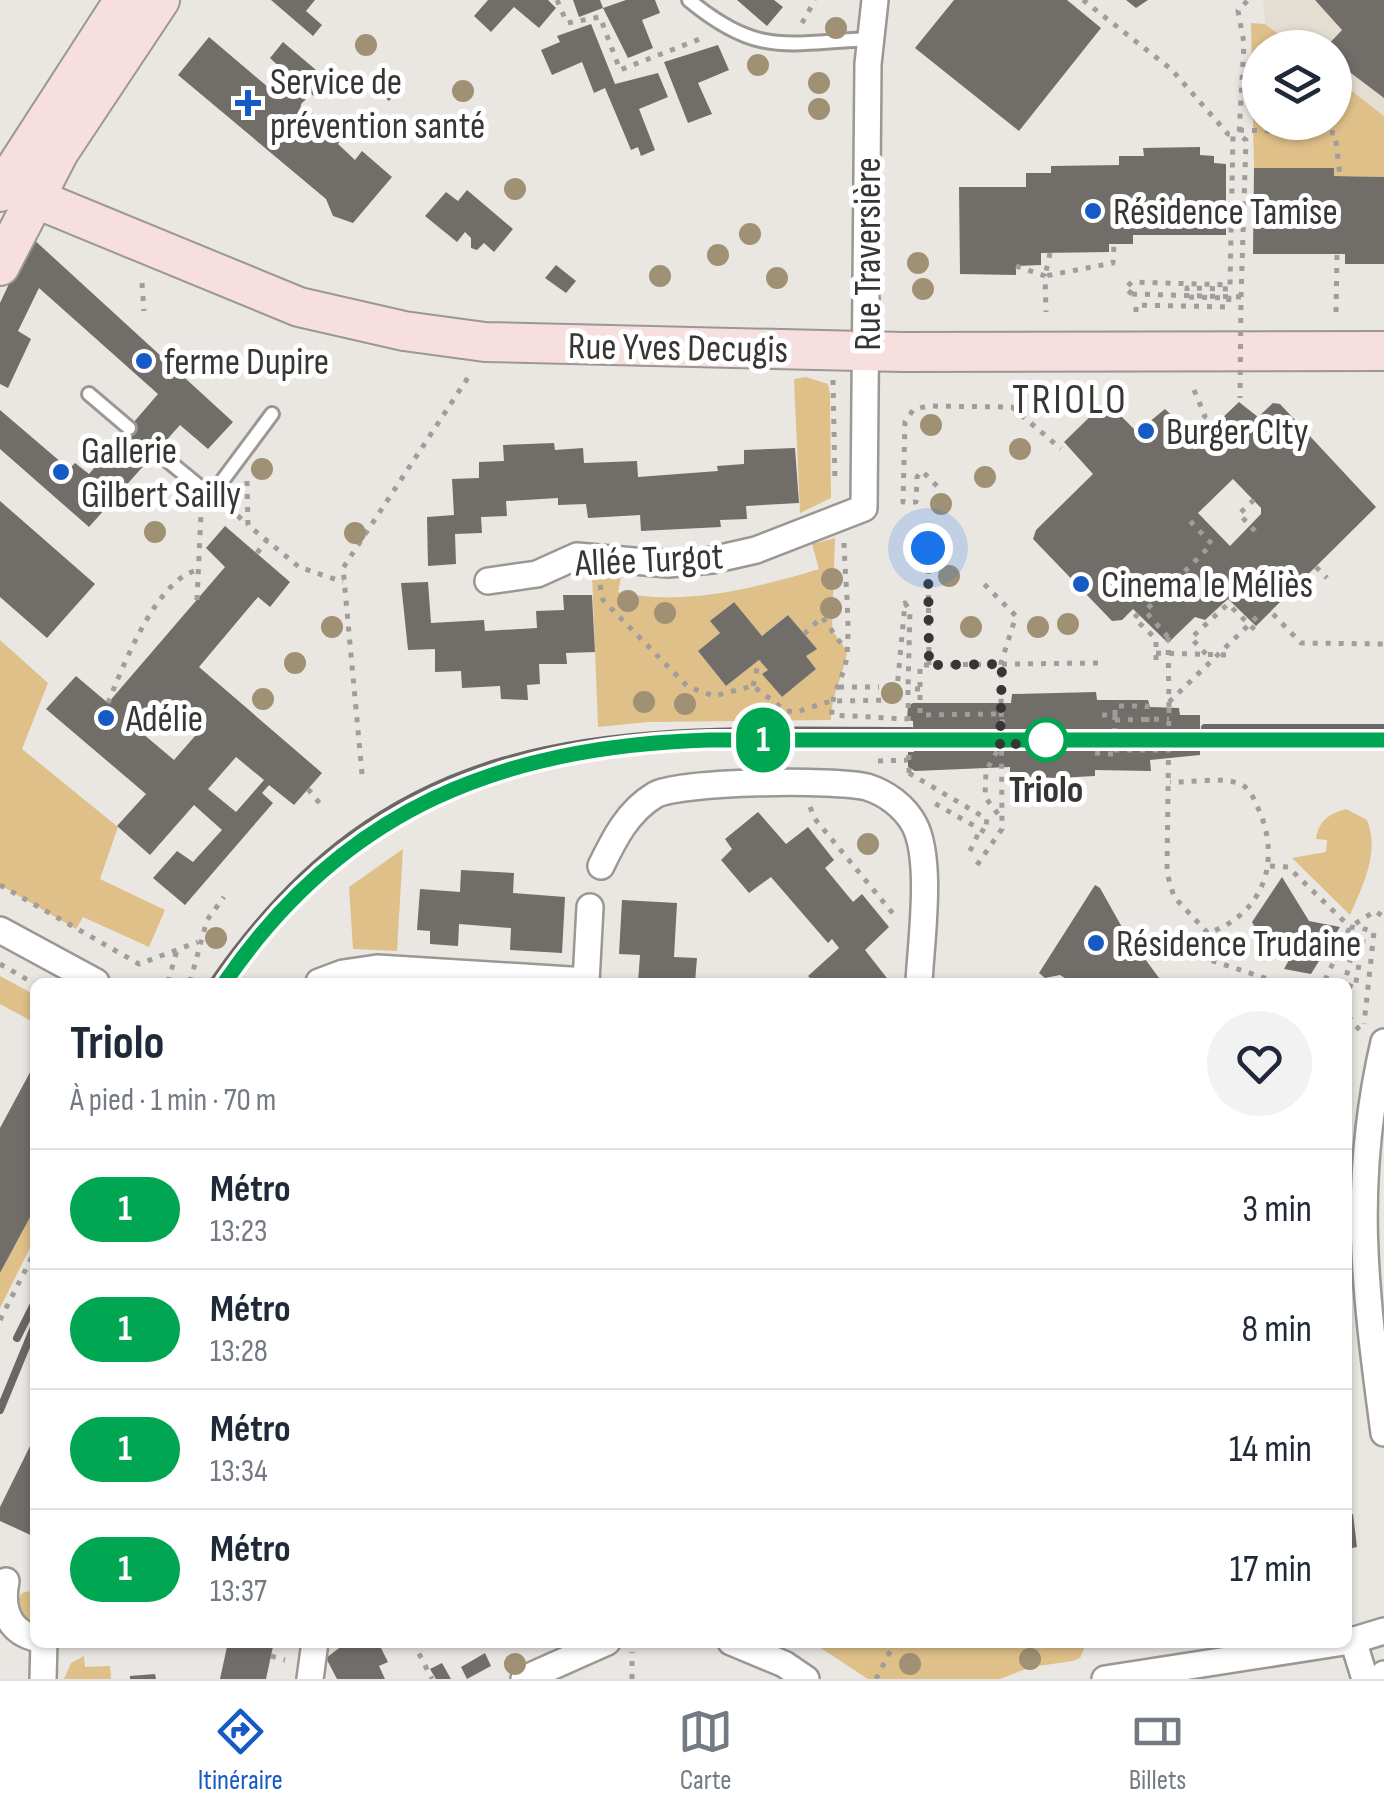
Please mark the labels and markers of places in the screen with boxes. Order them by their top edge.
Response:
place label: Service de prévention santé [270,60,485,149]
marker: Service de prévention santé [235,90,261,116]
place label: Résidence Tamise [1113,190,1338,235]
marker: Résidence Tamise [1082,200,1104,222]
place label: ferme Dupire [164,340,329,385]
marker: ferme Dupire [133,350,155,372]
place label: Burger CIty [1166,410,1309,455]
marker: Burger CIty [1135,420,1157,442]
place label: Gallerie Gilbert Sailly [81,429,241,518]
marker: Gallerie Gilbert Sailly [50,461,72,483]
place label: Cinema le Méliès [1101,563,1313,608]
marker: Cinema le Méliès [1070,573,1092,595]
place label: Adélie [125,697,203,742]
marker: Adélie [95,707,117,729]
marker: Triolo [1025,719,1067,761]
place label: Triolo [1009,768,1083,813]
place label: Résidence Trudaine [1116,922,1361,967]
marker: Résidence Trudaine [1085,932,1107,954]

